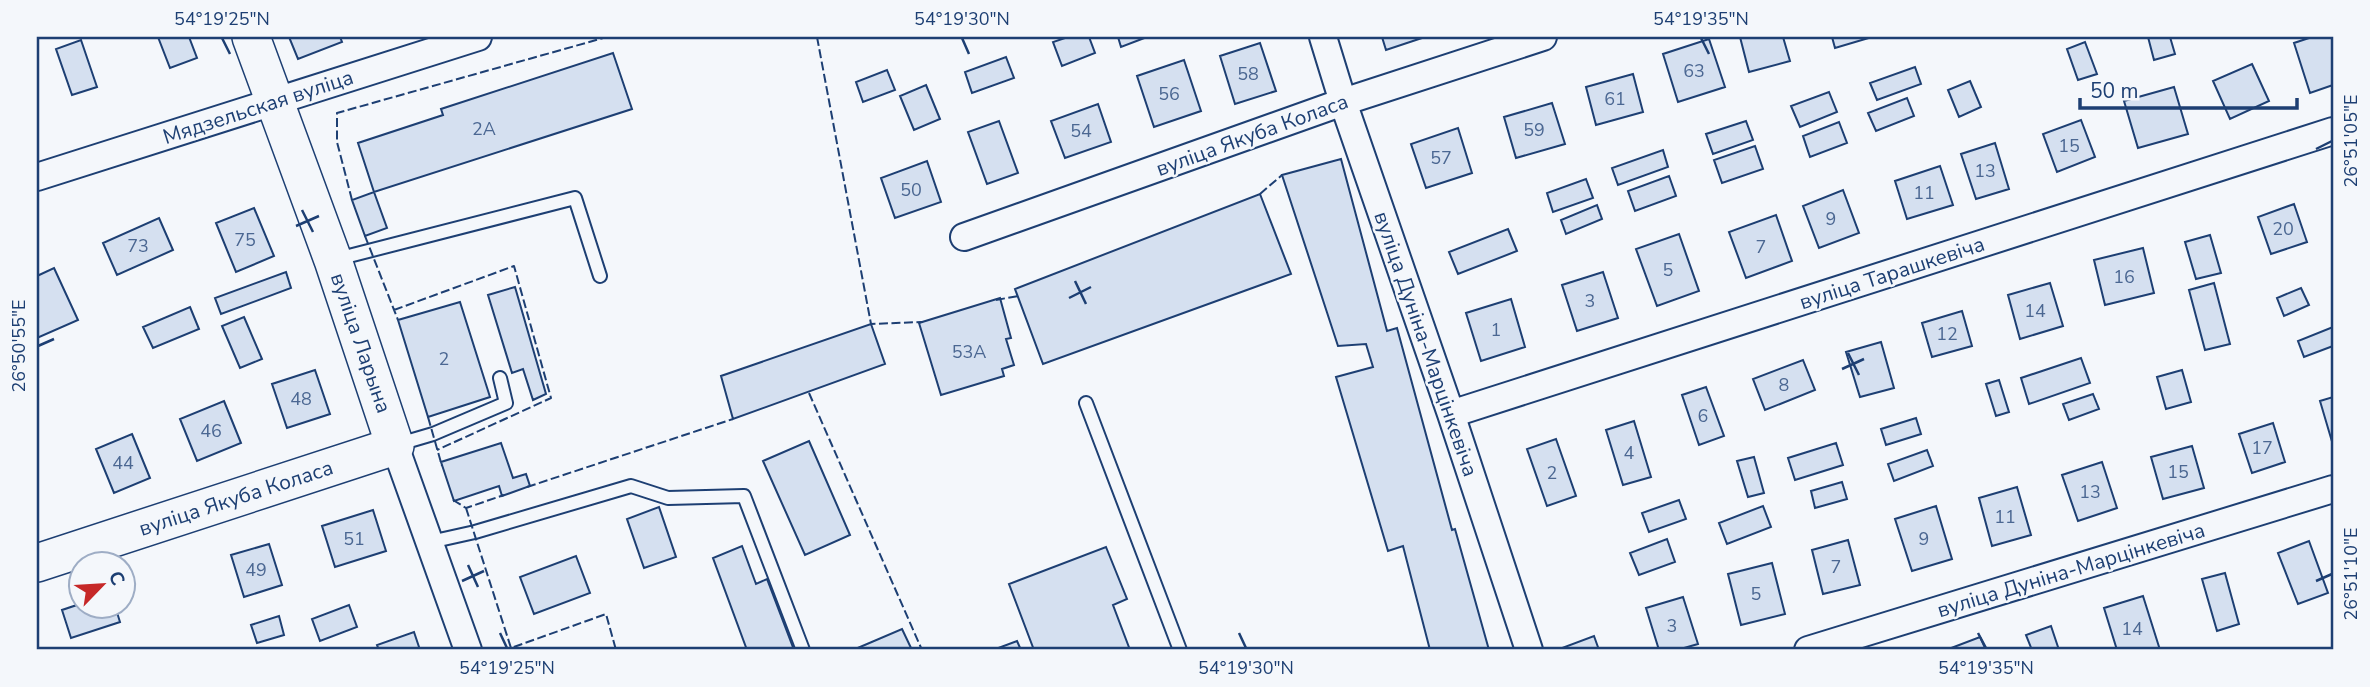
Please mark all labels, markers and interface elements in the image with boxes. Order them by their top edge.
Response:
text: 54°19'25"N [174,7,270,31]
text: 54°19'30"N [914,7,1010,31]
text: 54°19'35"N [1653,7,1749,31]
house number: 63 [1683,59,1705,83]
house number: 58 [1237,62,1259,86]
street label: Мядзельская вуліца [159,63,357,151]
scale bar [2080,66,2296,110]
text: 50 m [2090,77,2139,105]
house number: 56 [1158,82,1180,106]
street label: вуліца Якуба Коласа [1152,87,1352,183]
house number: 61 [1604,87,1626,111]
text: 26°51'05"E [2339,95,2363,188]
house number: 2А [472,117,496,141]
house number: 59 [1523,118,1545,142]
house number: 54 [1070,119,1092,143]
house number: 15 [2058,134,2080,158]
house number: 57 [1430,146,1452,170]
house number: 13 [1974,159,1996,183]
house number: 50 [900,178,922,202]
house number: 11 [1913,181,1935,205]
house number: 9 [1826,207,1836,231]
street label: вуліца Дуніна-Марцінкевіча [1367,208,1485,480]
house number: 20 [2272,217,2294,241]
house number: 75 [234,228,256,252]
street label: вуліца Тарашкевіча [1796,230,1988,316]
house number: 73 [127,234,149,258]
house number: 7 [1756,235,1766,259]
house number: 5 [1663,258,1673,282]
house number: 16 [2113,265,2135,289]
street label: вуліца Ларына [324,269,398,417]
house number: 3 [1585,289,1595,313]
house number: 14 [2024,299,2046,323]
text: 26°50'55"E [7,300,31,393]
house number: 1 [1491,318,1501,342]
house number: 12 [1936,322,1958,346]
house number: 53А [952,340,986,364]
house number: 2 [439,347,449,371]
house number: 8 [1779,373,1789,397]
house number: 48 [290,387,312,411]
house number: 6 [1698,404,1708,428]
house number: 46 [200,419,222,443]
house number: 17 [2251,436,2273,460]
house number: 4 [1624,441,1635,465]
house number: 44 [112,451,134,475]
street label: вуліца Якуба Коласа [135,453,337,543]
house number: 15 [2167,460,2189,484]
house number: 2 [1547,461,1557,485]
house number: 13 [2079,480,2101,504]
house number: 11 [1994,505,2016,529]
street label: вуліца Дуніна-Марцінкевіча [1934,516,2208,624]
house number: 51 [343,527,365,551]
house number: 9 [1919,527,1929,551]
text: 26°51'10"E [2339,528,2363,621]
north arrow [66,550,136,620]
house number: 7 [1831,555,1841,579]
house number: 49 [245,558,267,582]
text: С [102,567,131,590]
house number: 5 [1751,582,1761,606]
house number: 3 [1667,614,1677,638]
house number: 14 [2121,617,2143,641]
text: 54°19'25"N [459,656,555,680]
text: 54°19'30"N [1198,656,1294,680]
text: 54°19'35"N [1938,656,2034,680]

